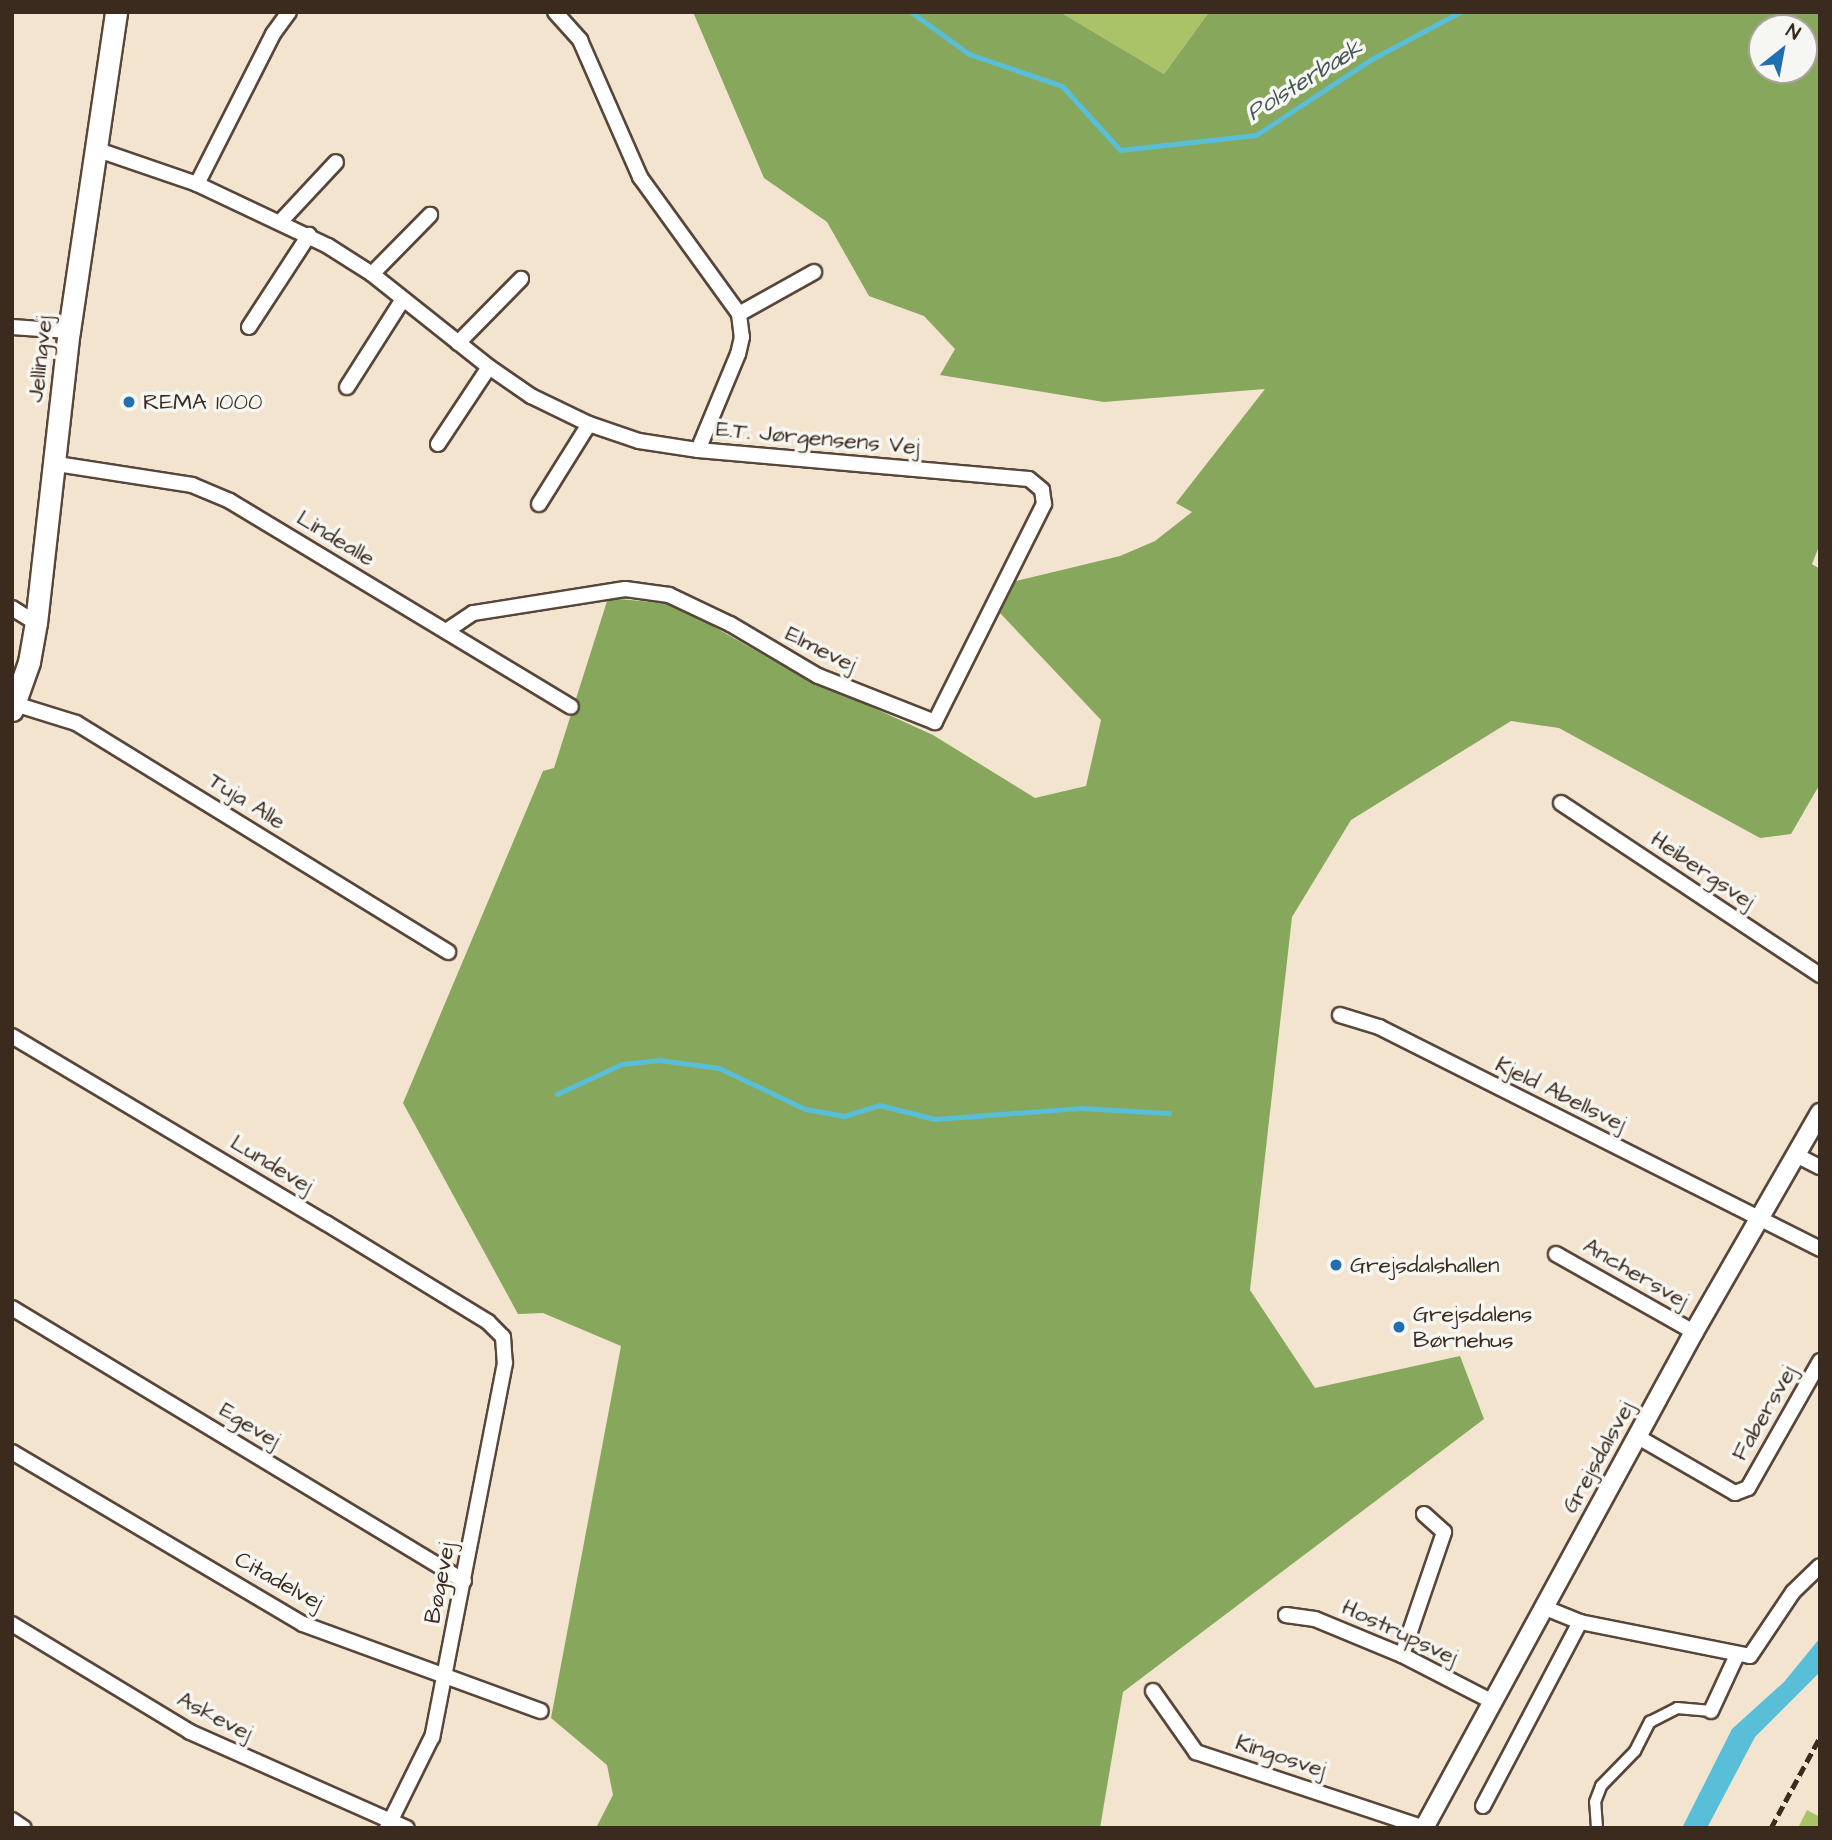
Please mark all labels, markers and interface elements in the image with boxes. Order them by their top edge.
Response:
north arrow [1748,14,1818,84]
text: N [1781,18,1805,47]
water label: Polsterbæk [1242,34,1368,128]
street label: Jellingvej [22,314,58,404]
place label: REMA 1000 [143,388,262,416]
marker: REMA 1000 [121,394,137,410]
street label: E.T. Jørgensens Vej [715,415,921,461]
street label: Lindealle [292,504,380,572]
street label: Elmevej [781,620,861,678]
street label: Tuja Alle [203,767,291,835]
street label: Heibergsvej [1646,825,1760,915]
street label: Kjeld Abellsvej [1491,1050,1631,1138]
street label: Lundevej [226,1129,318,1199]
street label: Anchersvej [1578,1232,1694,1314]
place label: Grejsdalshallen [1350,1251,1500,1279]
marker: Grejsdalshallen [1328,1257,1344,1273]
place label: Grejsdalens Børnehus [1413,1300,1532,1354]
marker: Grejsdalens Børnehus [1391,1319,1407,1335]
street label: Fabersvej [1726,1360,1802,1466]
street label: Egevej [214,1396,286,1454]
street label: Grejsdalsvej [1556,1396,1640,1518]
street label: Bøgevej [419,1540,461,1626]
street label: Citadelvej [230,1545,328,1617]
street label: Hostrupsvej [1338,1593,1462,1671]
street label: Askevej [173,1685,257,1747]
street label: Kingosvej [1232,1728,1330,1784]

